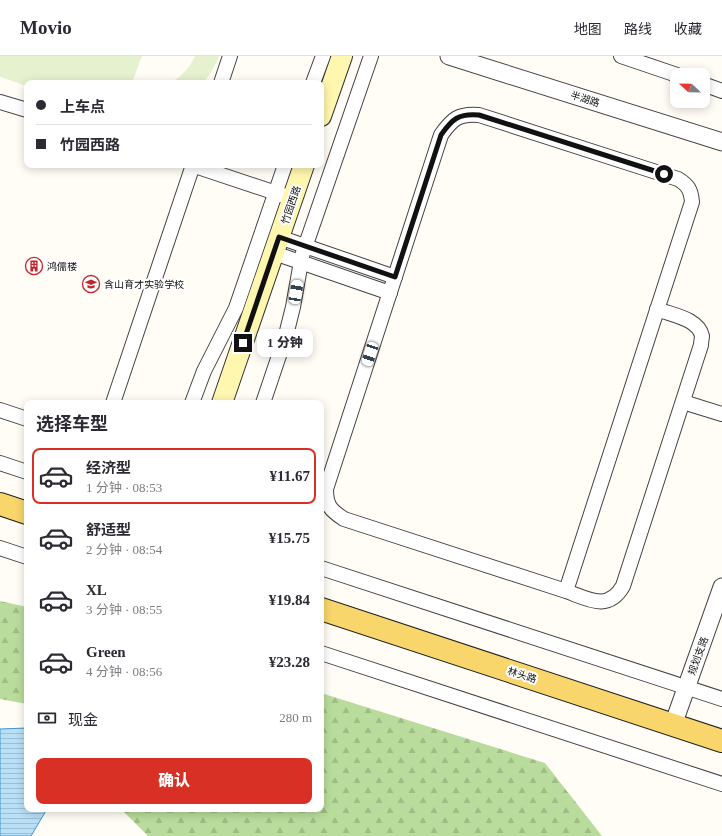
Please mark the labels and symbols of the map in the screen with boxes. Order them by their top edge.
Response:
north arrow [670,68,710,108]
street label: 半湖路 [569,89,601,109]
route start [655,165,673,183]
street label: 竹园西路 [279,184,303,226]
building icon: 鸿儒楼 [24,256,44,276]
place label: 鸿儒楼 [47,261,77,272]
school or university icon: 含山育才实验学校 [81,274,101,294]
place label: 含山育才实验学校 [104,279,184,290]
car [288,279,304,305]
callout: 1 分钟 [257,329,313,357]
route end [234,334,252,352]
car [361,341,379,367]
street label: 规划支路 [686,635,710,677]
street label: 林头路 [506,665,538,685]

